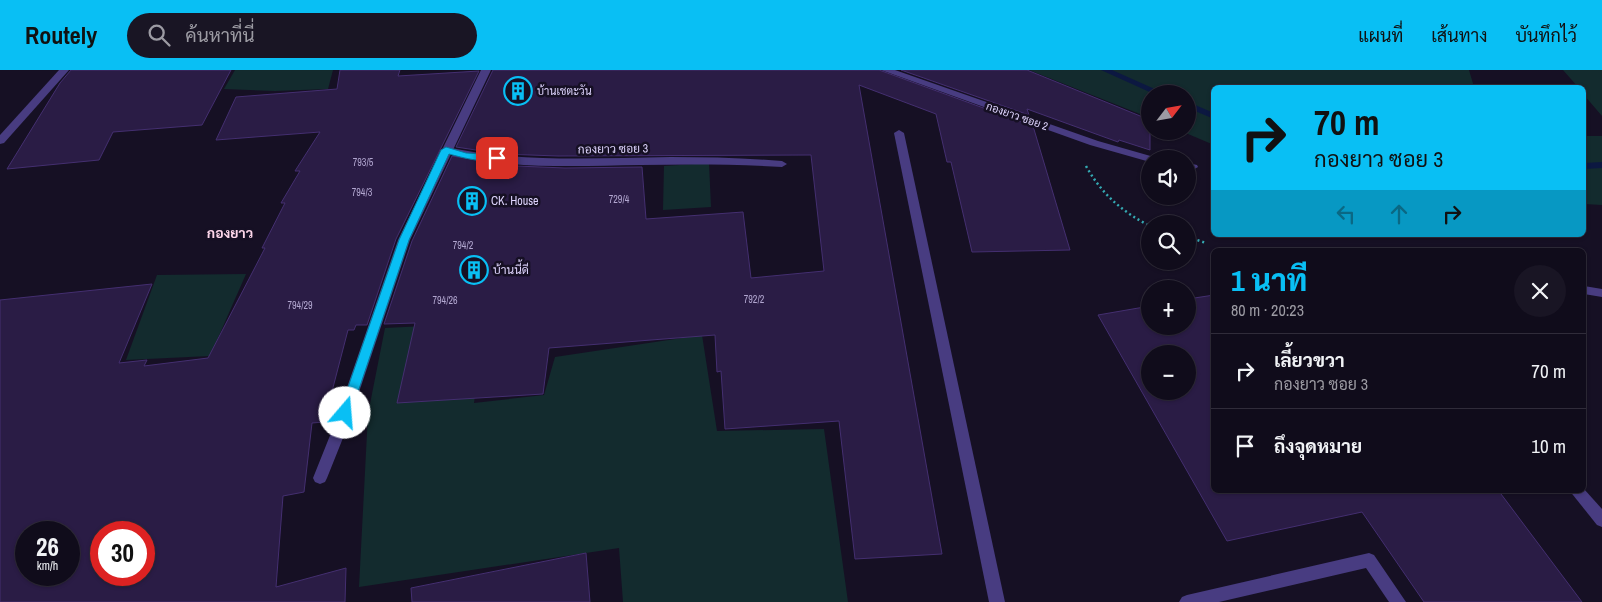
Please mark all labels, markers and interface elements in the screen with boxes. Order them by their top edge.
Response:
search box [127,13,477,58]
text: Routely [25,19,97,51]
icon: search [145,21,173,49]
text: ค้นหาที่นี่ [185,22,255,48]
text: แผนที่ [1358,23,1403,48]
text: เส้นทาง [1431,23,1487,48]
text: บันทึกไว้ [1515,23,1577,48]
building icon: บ้านเชตะวัน [503,76,533,106]
place label: บ้านเชตะวัน [537,84,592,98]
north arrow [1141,85,1196,140]
map controls [1141,85,1196,400]
street label: กองยาว ซอย 2 [984,99,1050,133]
text: 70 m [1314,99,1379,146]
icon: right [1231,105,1296,170]
pin [476,137,518,179]
street label: กองยาว ซอย 3 [578,140,648,158]
icon: arrive [483,144,511,172]
text: กองยาว ซอย 3 [1314,144,1443,174]
button: sound [1141,150,1196,205]
house number: 793/5 [353,156,374,169]
house number: 794/3 [352,186,373,199]
building icon: CK. House [457,186,487,216]
place label: CK. House [491,193,539,209]
house number: 729/4 [609,193,630,206]
icon: left [1332,200,1360,228]
icon: ahead [1385,200,1413,228]
icon: right [1438,200,1466,228]
button: search [1141,215,1196,270]
district label: กองยาว [207,224,253,242]
house number: 794/2 [453,239,474,252]
building icon: บ้านนี้ดี [459,255,489,285]
place label: บ้านนี้ดี [493,259,529,278]
text: 1 นาที [1231,260,1307,300]
button: close [1514,265,1566,317]
button: + [1141,280,1196,335]
house number: 792/2 [744,293,765,306]
house number: 794/26 [432,294,458,307]
house number: 794/29 [287,299,313,312]
text: 80 m · 20:23 [1231,299,1304,321]
button: − [1141,345,1196,400]
text: เลี้ยวขวา [1274,347,1345,373]
icon: right [1231,357,1259,385]
text: 70 m [1531,358,1566,384]
text: กองยาว ซอย 3 [1274,373,1368,395]
position arrow [318,386,370,438]
icon: arrive [1231,432,1259,460]
text: ถึงจุดหมาย [1274,433,1362,459]
text: 10 m [1531,433,1566,459]
speed limit sign: 30 [90,521,155,586]
text: 26 [36,530,59,564]
text: km/h [37,558,58,574]

